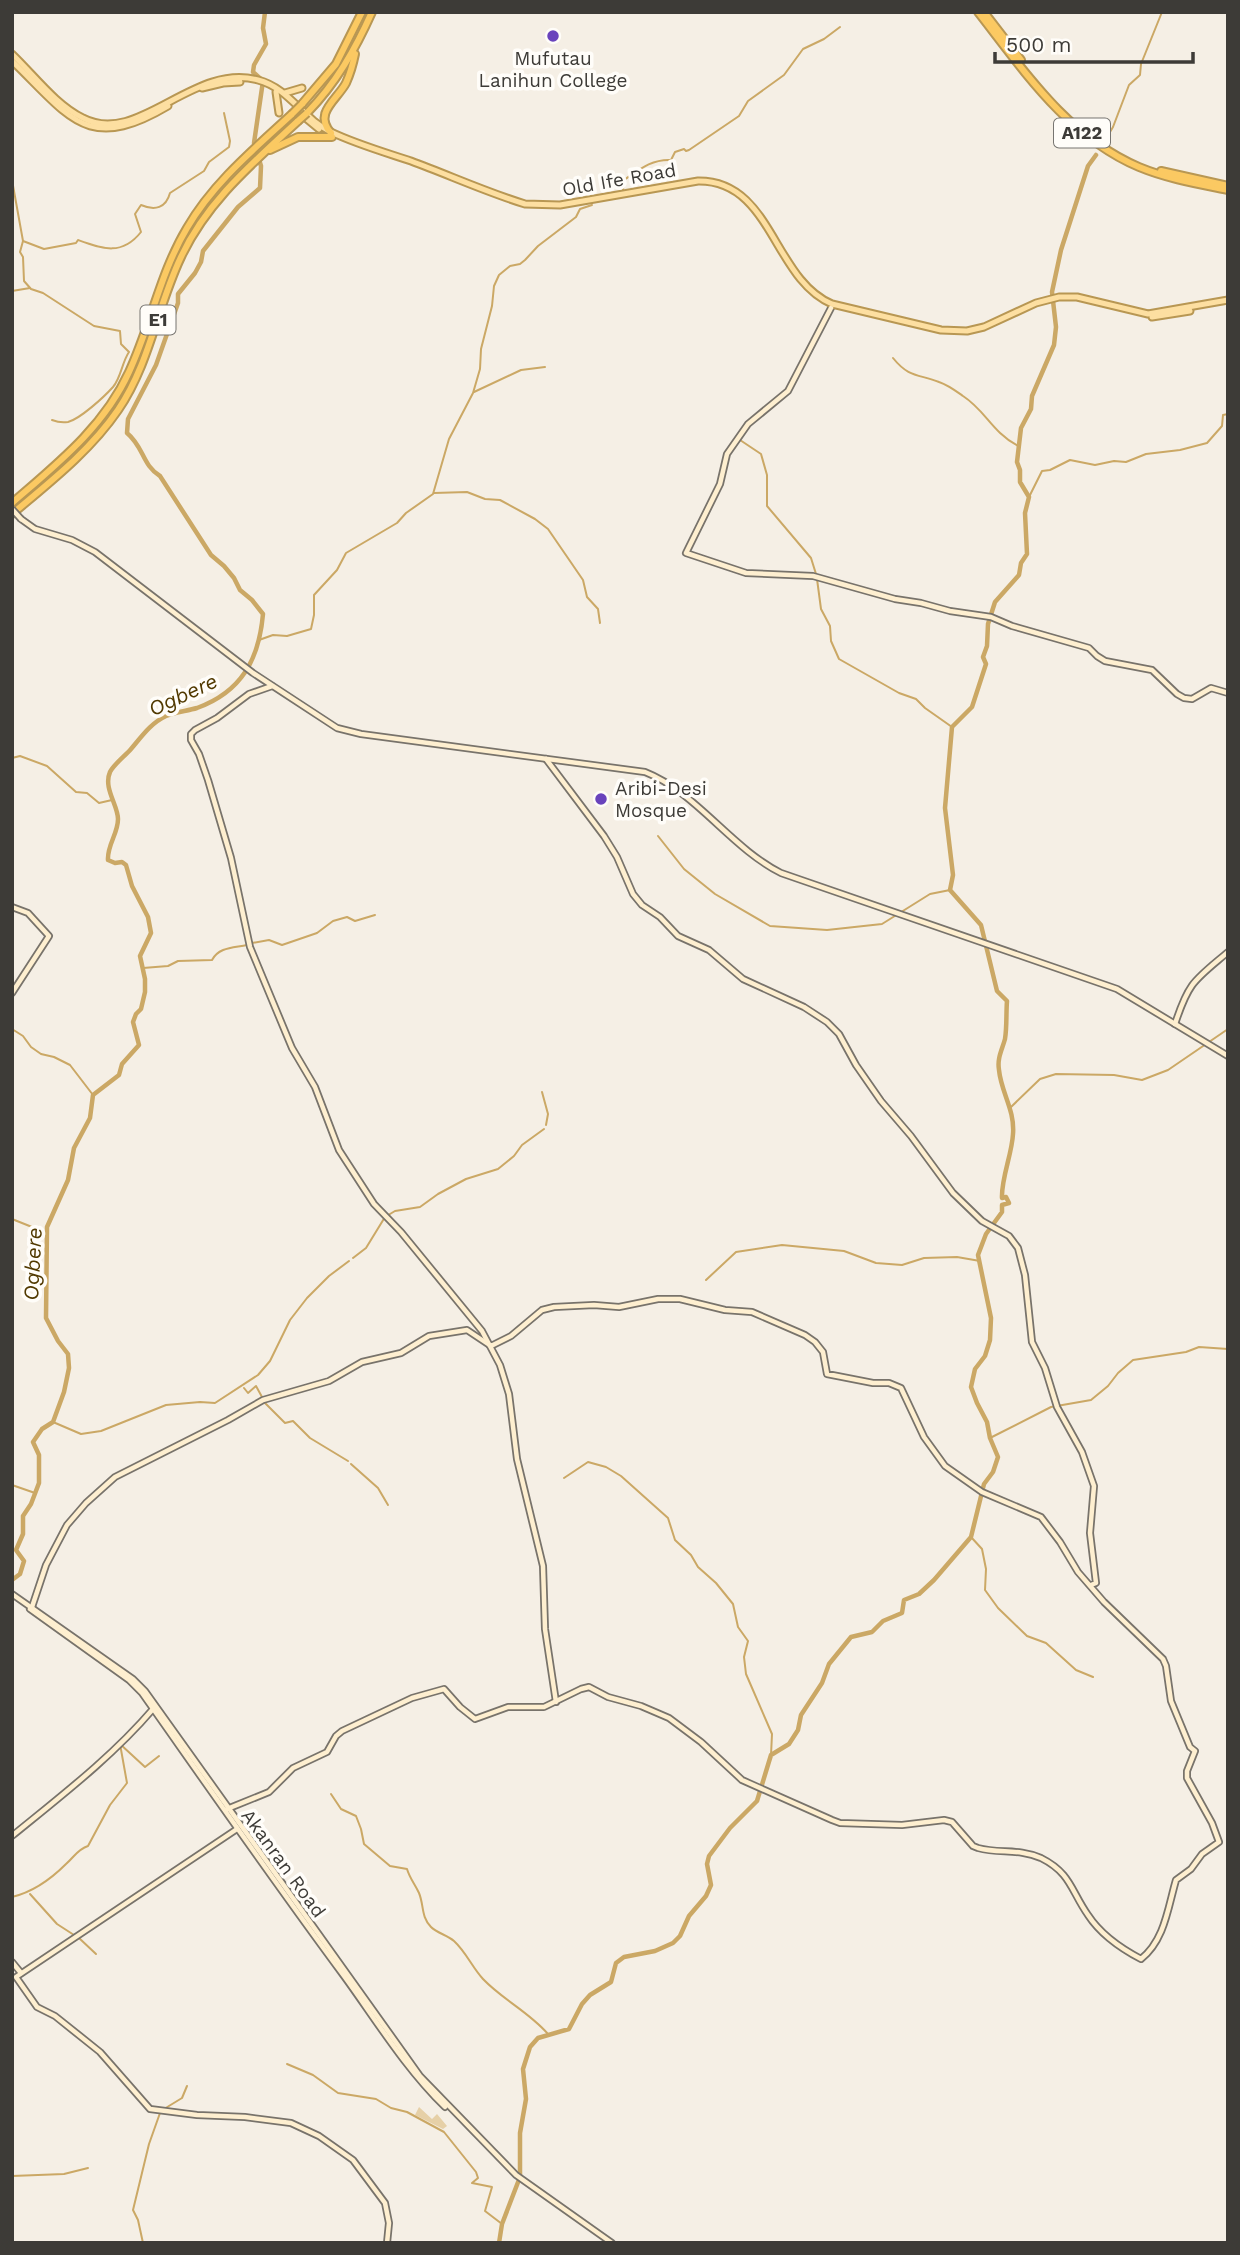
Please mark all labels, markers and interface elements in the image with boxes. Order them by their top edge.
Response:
scale bar [995,21,1193,65]
marker: Mufutau Lanihun College [545,28,561,44]
text: 500 m [1006,32,1072,57]
place label: Mufutau Lanihun College [479,47,627,92]
road number: A122 [1054,118,1110,148]
street label: Old Ife Road [560,158,678,201]
road number: E1 [140,306,176,334]
water label: Ogbere [144,668,221,721]
place label: Aribi-Desi Mosque [615,777,707,822]
marker: Aribi-Desi Mosque [593,791,609,807]
water label: Ogbere [18,1227,47,1301]
street label: Akanran Road [237,1805,331,1922]

